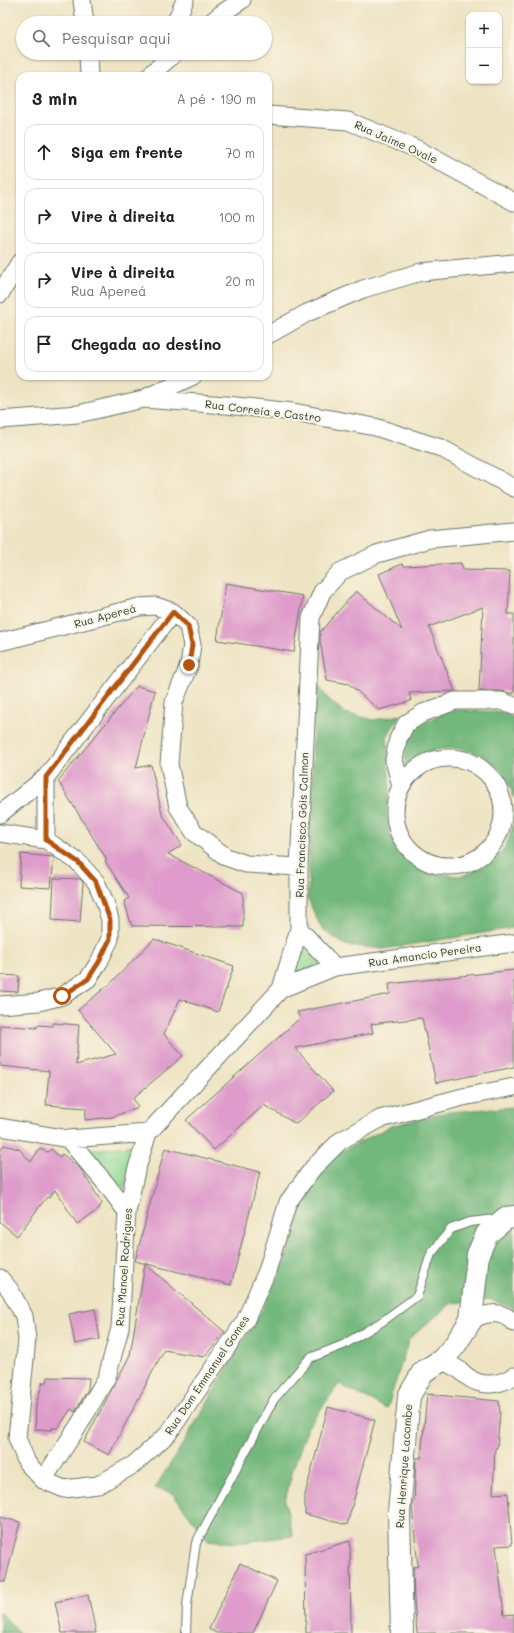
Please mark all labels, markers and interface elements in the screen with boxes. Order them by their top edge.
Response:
map controls [466,12,502,84]
button: + [466,12,502,48]
search box [16,16,272,60]
icon: search [30,27,52,49]
text: Pesquisar aqui [62,28,171,48]
button: − [466,48,502,84]
text: 3 min [32,87,77,109]
text: A pé · 190 m [177,90,256,107]
street label: Rua Jaime Ovale [352,116,440,167]
icon: ahead [33,141,55,163]
text: Siga em frente [71,142,183,162]
text: 70 m [225,144,255,161]
icon: right [33,205,55,227]
text: Vire à direita [71,206,175,226]
text: 100 m [219,208,255,225]
text: Vire à direita [71,262,175,282]
icon: right [33,269,55,291]
text: 20 m [225,272,255,289]
text: Rua Apereá [71,282,146,299]
icon: arrive [33,333,55,355]
text: Chegada ao destino [71,334,221,354]
street label: Rua Correia e Castro [204,396,322,425]
street label: Rua Apereá [72,600,138,631]
route end [180,656,198,674]
street label: Rua Francisco Góis Calmon [291,752,312,898]
street label: Rua Amancio Pereira [367,939,483,970]
route start [53,987,71,1005]
street label: Rua Manoel Rodrigues [112,1207,135,1327]
street label: Rua Dom Emmanuel Gomes [161,1312,252,1437]
street label: Rua Henrique Lacombe [392,1403,415,1529]

